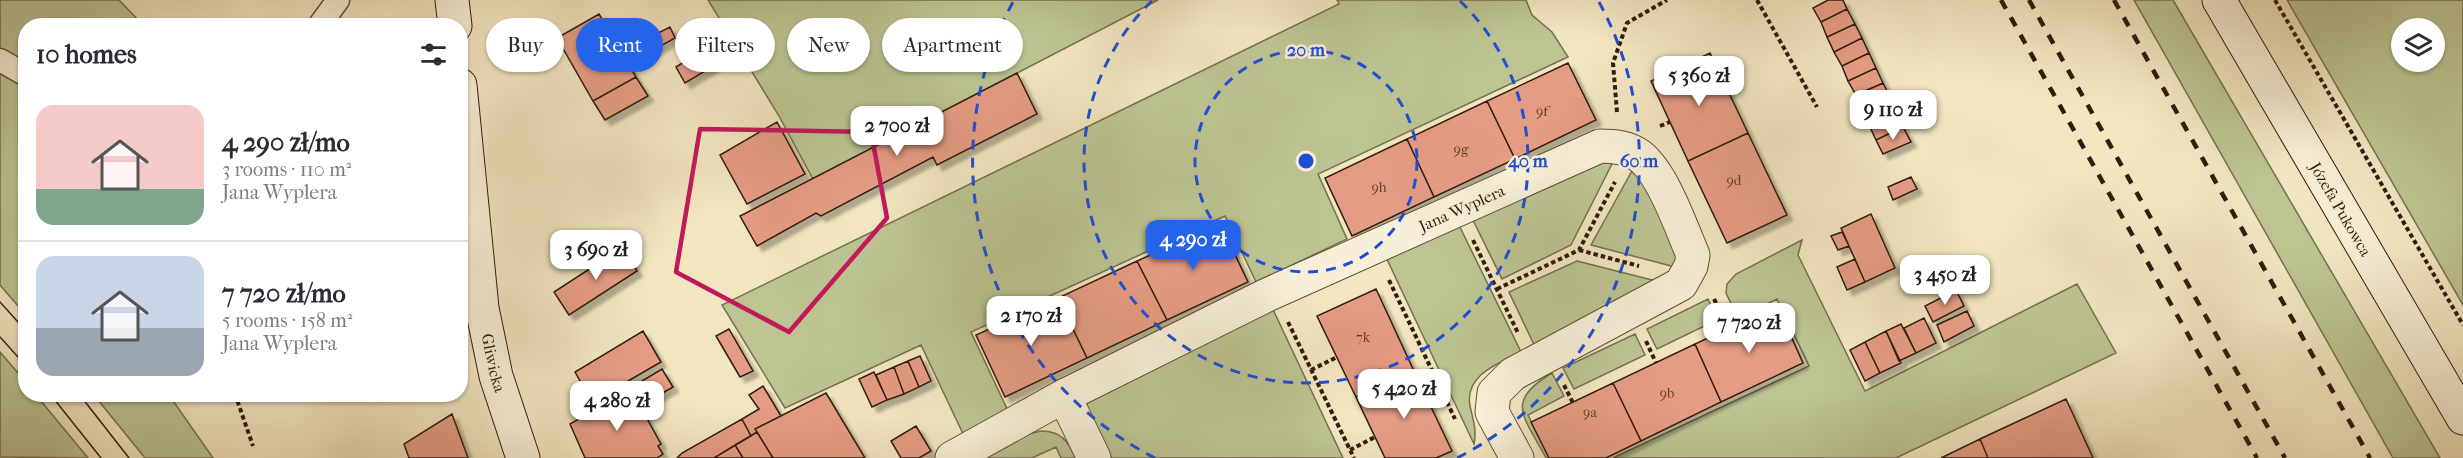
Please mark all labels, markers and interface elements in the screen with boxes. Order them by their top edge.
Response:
chip: Buy [486,18,564,72]
chip: Rent [576,18,663,72]
chip: Filters [675,18,775,72]
chip: New [787,18,870,72]
chip: Apartment [882,18,1023,72]
map controls [2391,18,2445,72]
button: layers [2391,18,2445,72]
icon: filters [417,38,450,71]
text: 10 homes [36,39,137,70]
text: 20 m [1287,40,1326,61]
pin: 5 360 zł [1637,56,1761,107]
text: 5 360 zł [1668,64,1730,87]
pin: 9 110 zł [1831,90,1955,141]
text: 9 110 zł [1864,98,1922,121]
house number: 9f [1536,103,1551,120]
pin: 2 700 zł [835,106,959,157]
text: 2 700 zł [865,114,929,137]
text: 4 290 zł/mo [222,127,350,158]
icon: home [84,129,156,201]
house number: 9g [1454,141,1469,158]
centre of rings [1296,151,1316,171]
text: 40 m [1507,151,1549,172]
text: 60 m [1620,151,1659,172]
street label: Józefa Pukowca [2305,157,2376,260]
text: 3 rooms · 110 m² [222,158,351,181]
house number: 9d [1727,172,1742,189]
house number: 9h [1371,179,1387,196]
street label: Jana Wyplera [1414,180,1508,236]
text: Jana Wyplera [222,181,337,204]
pin: 4 290 zł [1131,220,1255,271]
text: 4 290 zł [1160,228,1226,251]
pin: 3 690 zł [534,230,658,281]
text: 3 690 zł [564,238,628,261]
pin: 3 450 zł [1883,255,2007,306]
text: 3 450 zł [1914,263,1976,286]
text: 7 720 zł/mo [222,278,346,309]
icon: home [84,280,156,352]
pin: 2 170 zł [969,296,1093,347]
pin: 7 720 zł [1687,303,1811,354]
text: 2 170 zł [1001,304,1062,327]
text: 5 rooms · 158 m² [222,309,352,332]
text: 7 720 zł [1717,311,1781,334]
house number: 7k [1356,329,1371,346]
text: Jana Wyplera [222,332,337,355]
street label: Gliwicka [478,332,510,395]
pin: 5 420 zł [1342,369,1466,420]
text: 5 420 zł [1372,377,1436,400]
pin: 4 280 zł [555,381,679,432]
house number: 9b [1660,385,1674,402]
text: 4 280 zł [584,389,650,412]
house number: 9a [1583,404,1597,421]

